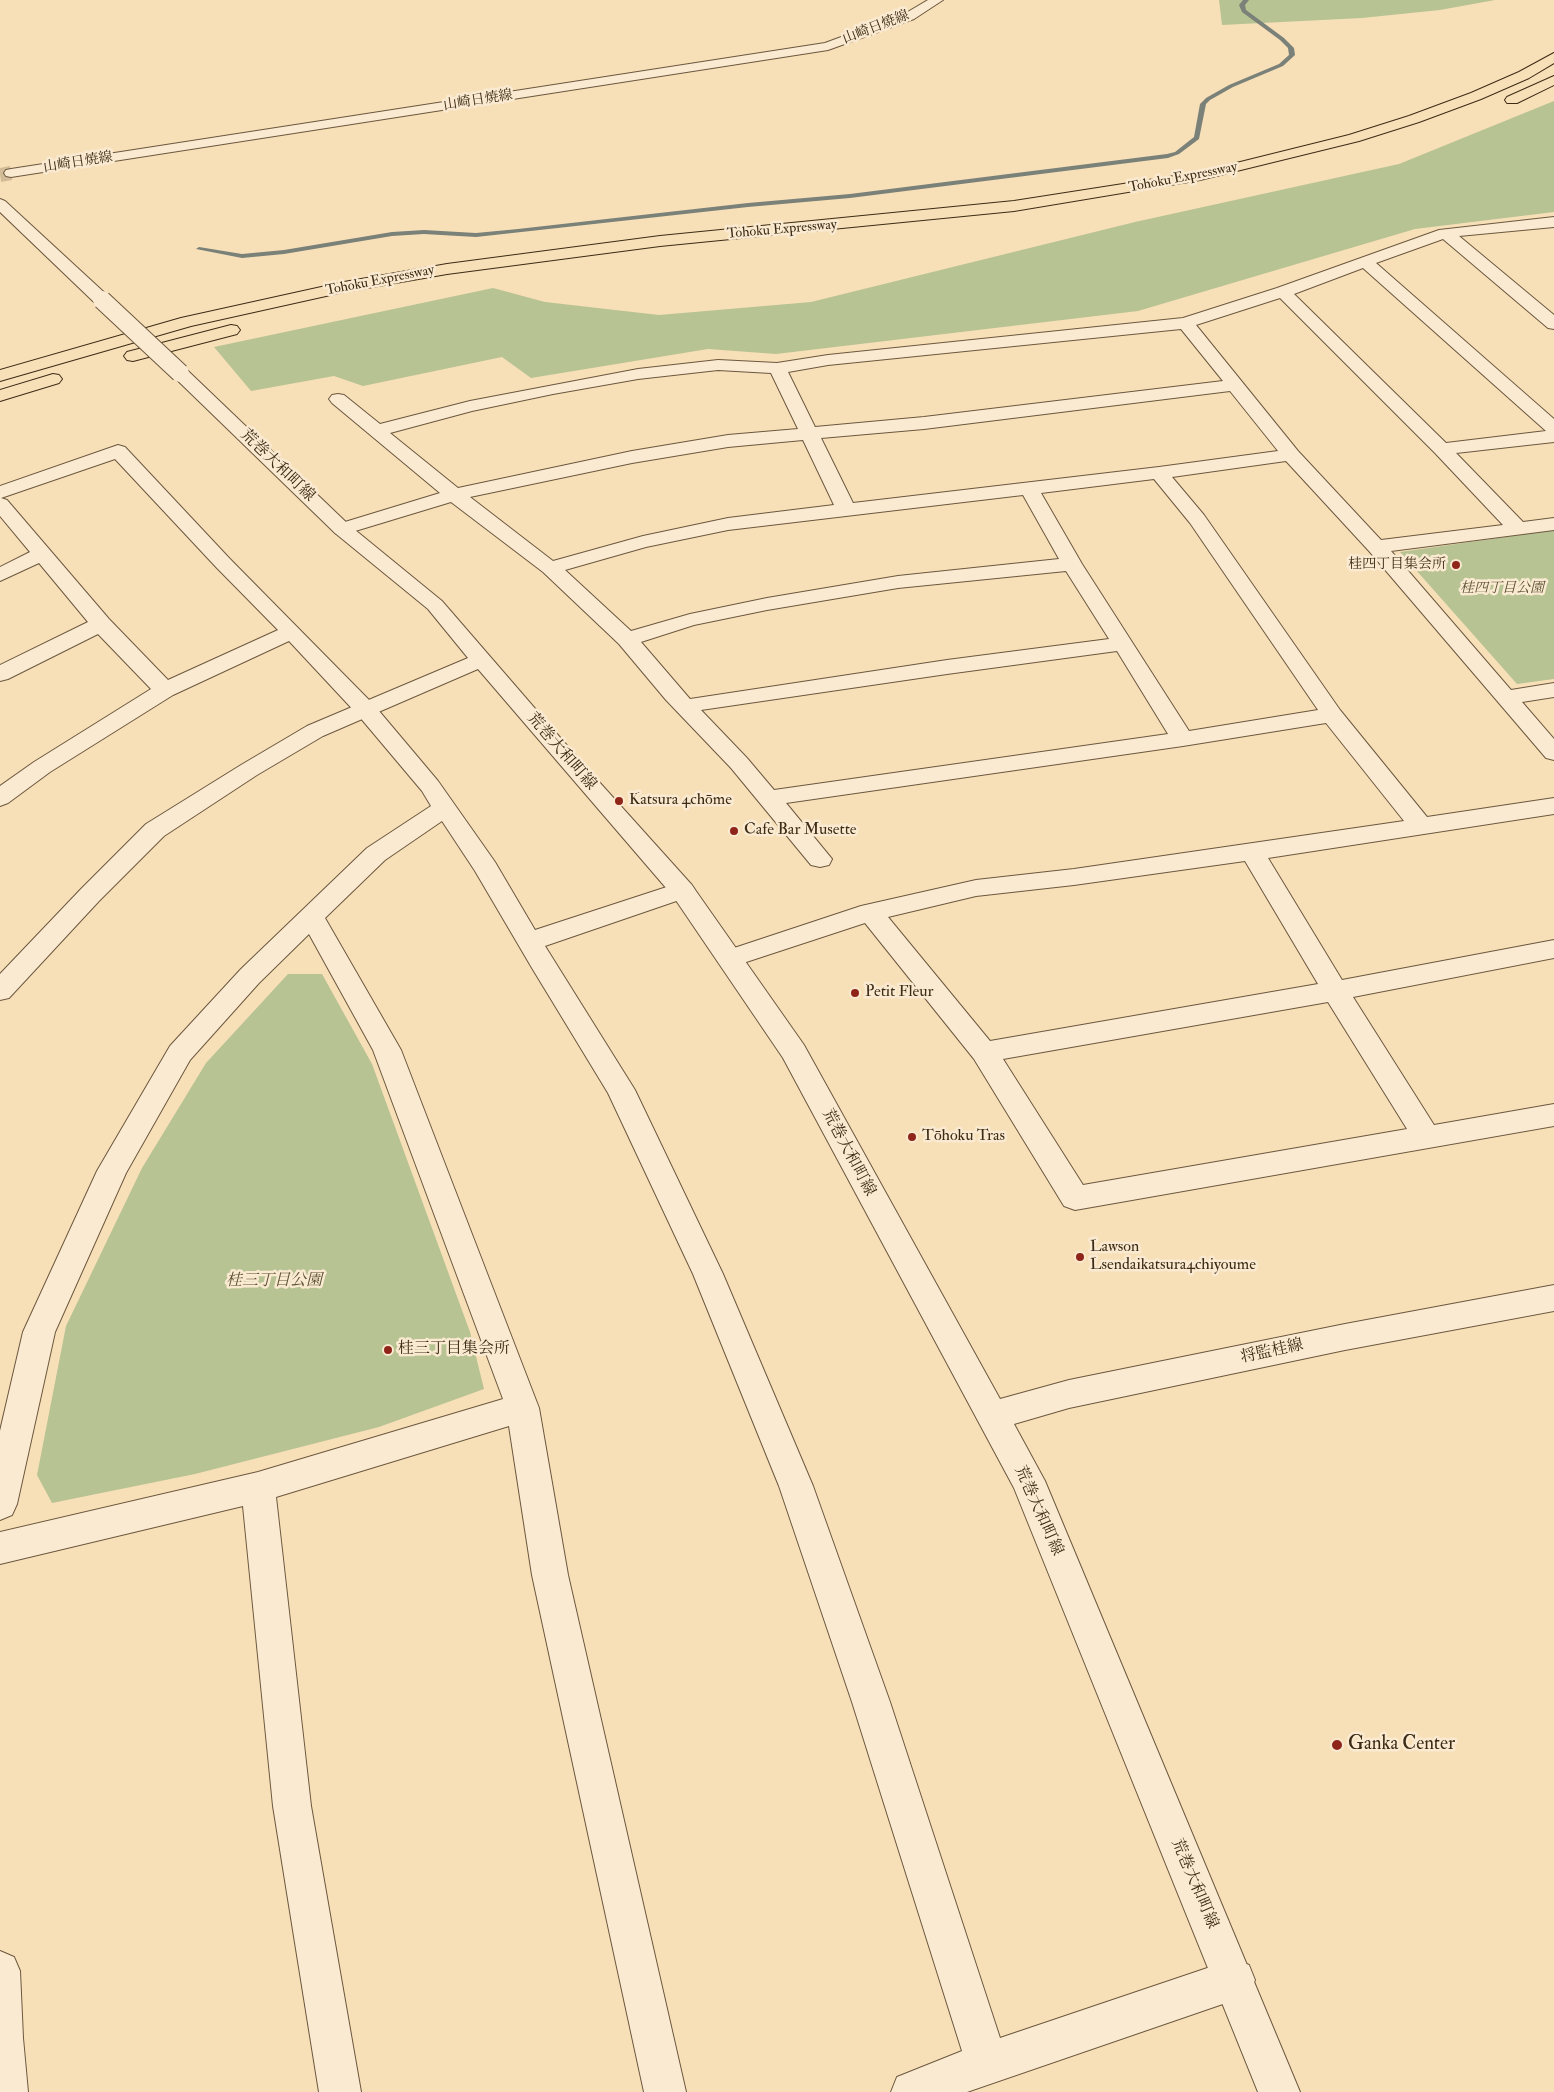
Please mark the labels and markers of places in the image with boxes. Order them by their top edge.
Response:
place label: 桂四丁目集会所 [1348,557,1446,573]
marker: 桂四丁目集会所 [1450,559,1462,571]
place label: Katsura 4chōme [629,791,732,811]
marker: Katsura 4chōme [613,795,625,807]
place label: Cafe Bar Musette [744,821,857,841]
marker: Cafe Bar Musette [728,825,740,837]
place label: Petit Fleur [865,983,934,1003]
marker: Petit Fleur [849,987,861,999]
place label: Tōhoku Tras [922,1127,1005,1147]
marker: Tōhoku Tras [906,1131,918,1143]
place label: Lawson Lsendaikatsura4chiyoume [1090,1238,1256,1276]
marker: Lawson Lsendaikatsura4chiyoume [1074,1251,1086,1263]
place label: 桂三丁目集会所 [398,1340,510,1360]
marker: 桂三丁目集会所 [382,1344,394,1356]
place label: Ganka Center [1348,1734,1455,1756]
marker: Ganka Center [1330,1738,1344,1752]

